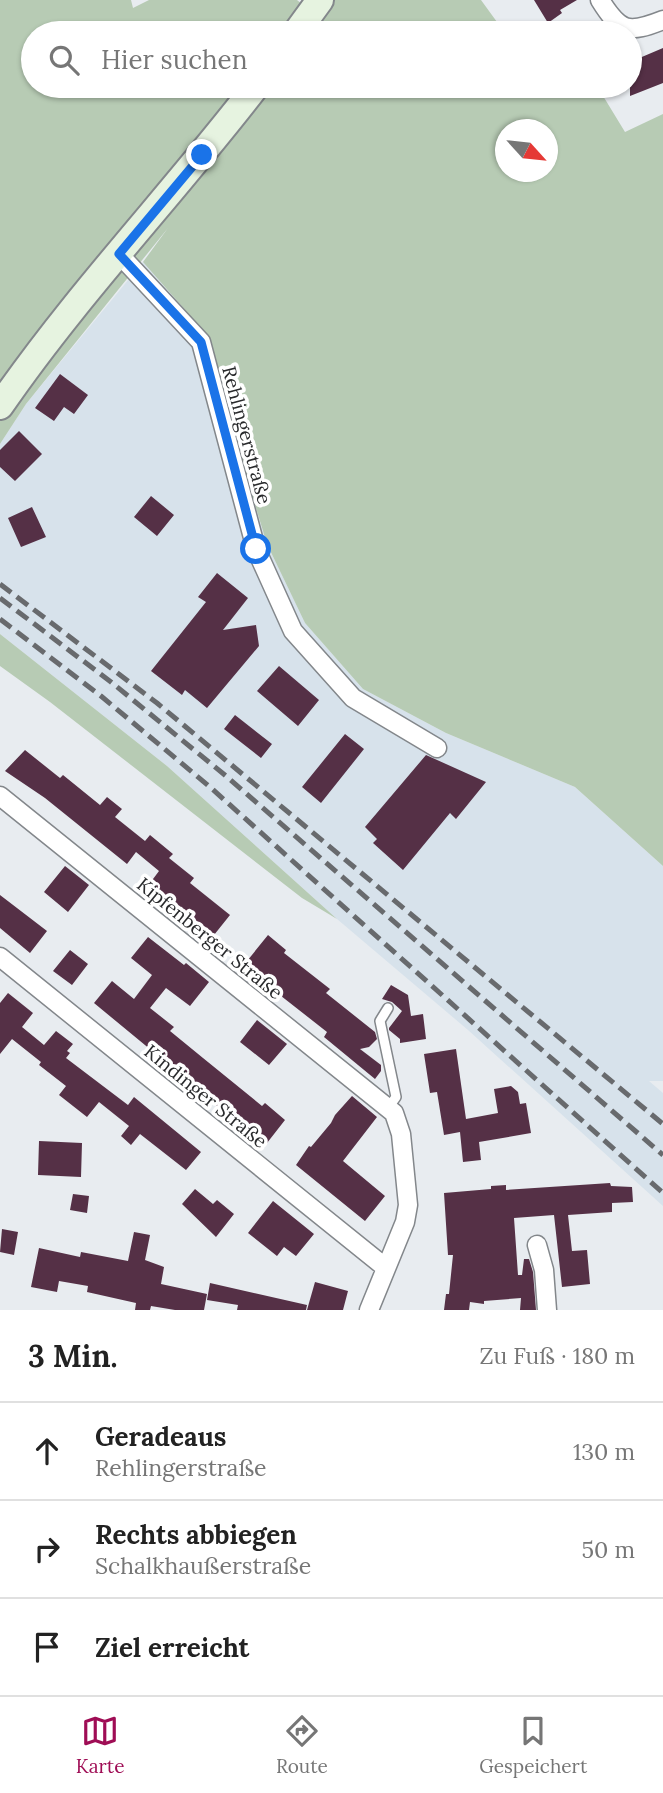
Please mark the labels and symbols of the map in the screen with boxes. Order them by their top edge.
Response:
north arrow [495,119,558,182]
route end [186,139,217,170]
street label: Rehlingerstraße [217,363,277,507]
route start [240,533,271,564]
street label: Kipfenberger Straße [132,872,288,1004]
street label: Kindinger Straße [140,1039,272,1153]

